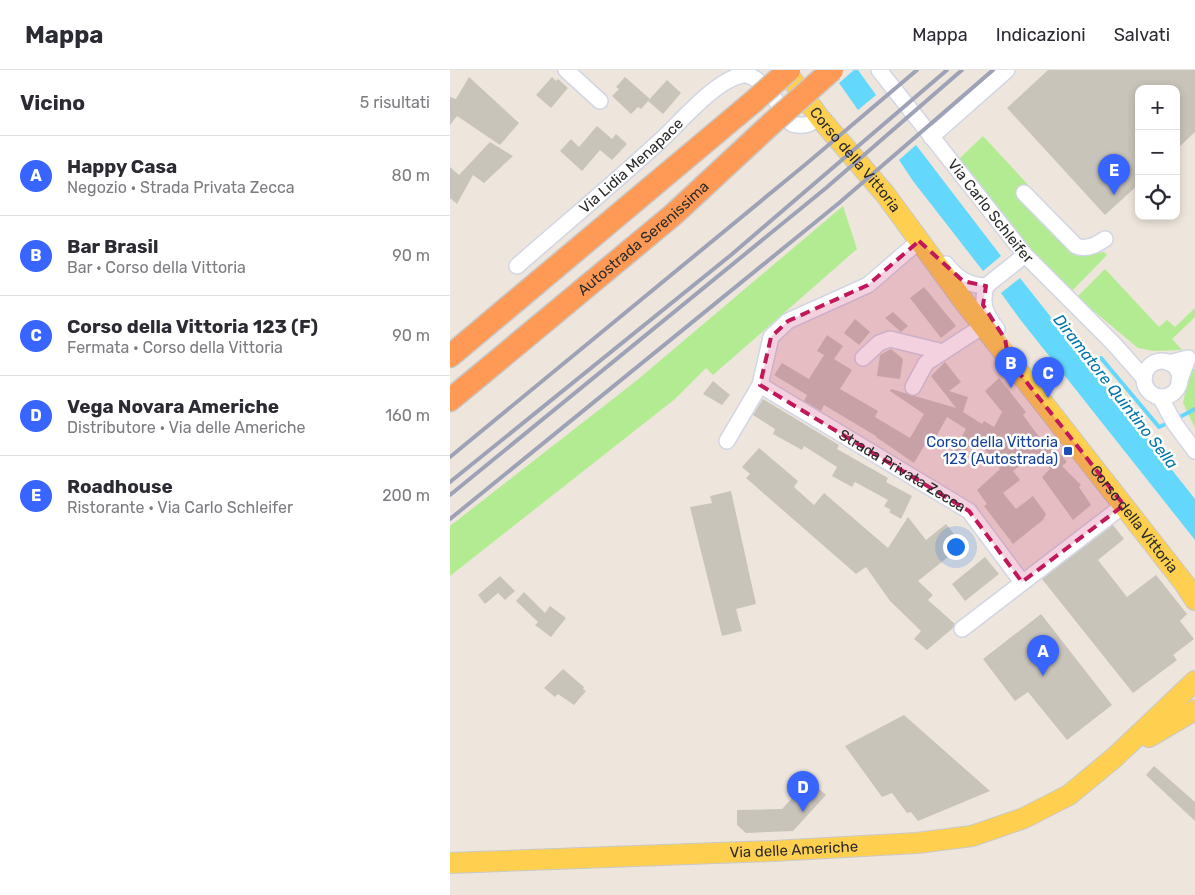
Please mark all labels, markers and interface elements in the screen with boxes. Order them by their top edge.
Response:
text: Mappa [25,21,103,49]
text: Mappa [912,24,968,46]
text: Indicazioni [996,24,1086,46]
text: Salvati [1114,24,1170,46]
map controls [1135,85,1180,220]
button: + [1135,85,1180,130]
text: Vicino [20,90,85,115]
text: 5 risultati [360,93,430,112]
street label: Corso della Vittoria [806,104,904,216]
street label: Via Lidia Menapace [576,114,687,217]
button: − [1135,130,1180,175]
pin: E [1098,154,1130,195]
text: Happy Casa [67,155,177,178]
street label: Via Carlo Schleifer [944,156,1037,267]
text: A [30,166,42,185]
text: 80 m [392,166,430,185]
button: locate [1135,175,1180,220]
street label: Autostrada Serenissima [574,177,713,299]
text: Negozio · Strada Privata Zecca [67,178,295,197]
text: Bar Brasil [67,235,158,258]
text: B [30,246,42,265]
text: 90 m [392,246,430,265]
text: Bar · Corso della Vittoria [67,258,246,277]
water label: Diramatore Quintino Sella [1049,310,1182,472]
text: Corso della Vittoria 123 (F) [67,315,318,338]
text: C [30,326,42,345]
text: 90 m [392,326,430,345]
text: Fermata · Corso della Vittoria [67,338,283,357]
pin: B [995,347,1027,388]
pin: C [1032,357,1064,398]
text: Vega Novara Americhe [67,395,279,418]
text: D [30,406,42,425]
text: 160 m [385,406,430,425]
text: Distributore · Via delle Americhe [67,418,306,437]
street label: Strada Privata Zecca [835,426,969,516]
place label: Corso della Vittoria 123 (Autostrada) [926,433,1058,468]
marker: Corso della Vittoria 123 (Autostrada) [1062,445,1074,457]
street label: Corso della Vittoria [1086,462,1182,577]
text: Roadhouse [67,475,173,498]
text: E [31,486,41,505]
text: 200 m [382,486,430,505]
text: Ristorante · Via Carlo Schleifer [67,498,293,517]
your location [943,534,969,560]
pin: A [1027,635,1059,676]
pin: D [787,771,819,812]
street label: Via delle Americhe [729,837,859,862]

